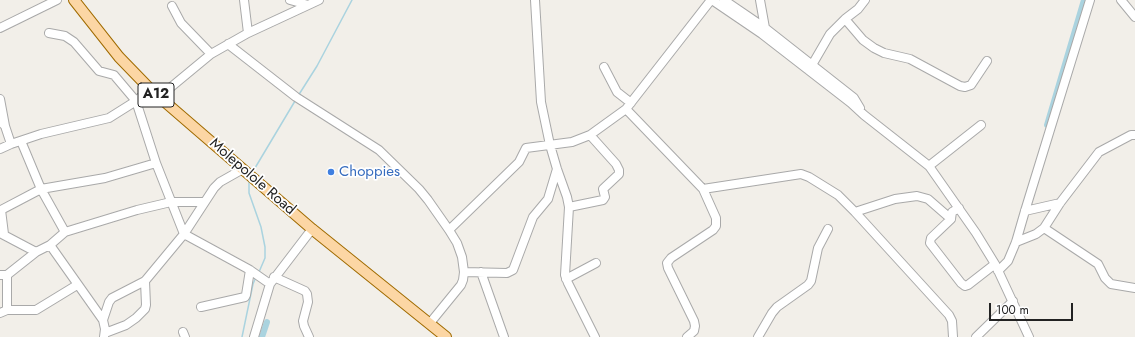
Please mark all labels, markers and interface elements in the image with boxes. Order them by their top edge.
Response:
road number: A12 [138,83,174,107]
street label: Molepolole Road [205,135,299,219]
place label: Choppies [339,163,400,181]
marker: Choppies [326,167,336,177]
scale bar [991,295,1075,321]
text: 100 m [996,301,1029,319]

